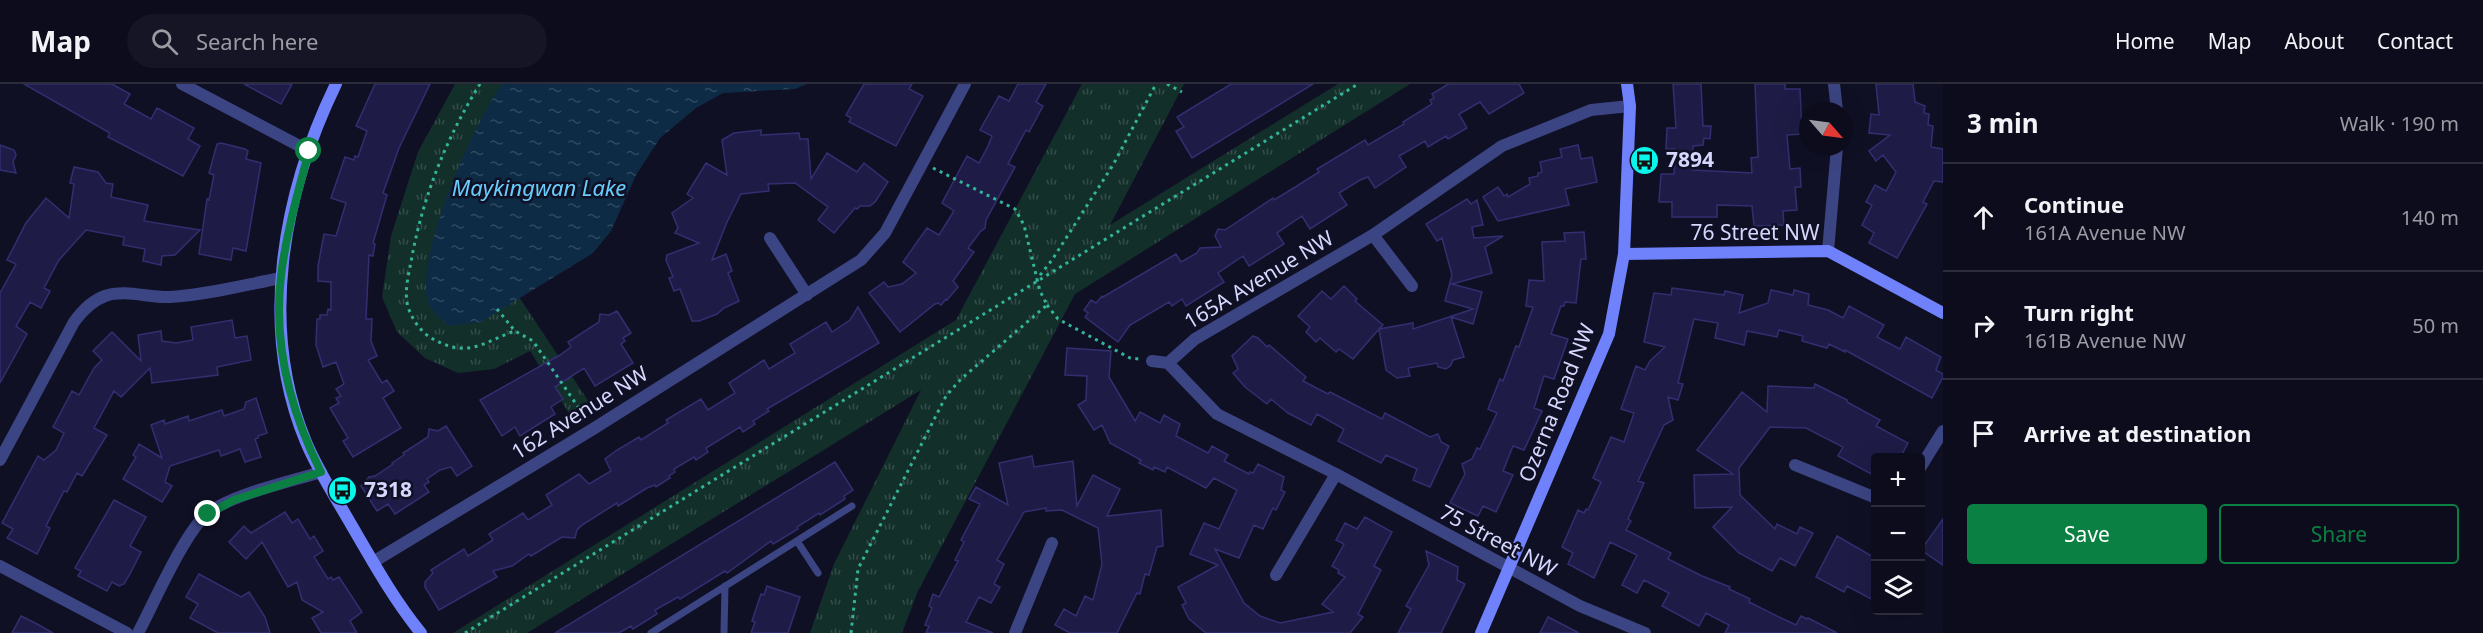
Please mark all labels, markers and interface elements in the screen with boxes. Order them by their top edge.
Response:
search box [127,14,547,68]
text: Map [30,22,91,60]
icon: search [148,25,181,58]
text: Search here [196,26,318,56]
text: Home [2115,27,2175,55]
text: Map [2208,27,2251,55]
text: About [2284,27,2344,55]
text: Contact [2377,27,2453,55]
north arrow [1799,102,1853,156]
text: 3 min [1967,105,2039,141]
text: Walk · 190 m [2340,110,2459,137]
route start [295,137,321,163]
bus stop icon: 7894 [1629,144,1661,176]
place label: 7894 [1666,145,1714,173]
water label: Maykingwan Lake [452,172,626,202]
text: Continue [2024,189,2124,219]
icon: ahead [1967,201,2000,234]
text: 140 m [2401,204,2459,231]
street label: 76 Street NW [1690,218,1820,246]
text: 161A Avenue NW [2024,219,2186,246]
street label: 165A Avenue NW [1179,223,1339,335]
text: Turn right [2024,297,2134,327]
icon: right [1967,309,2000,342]
text: 50 m [2412,312,2459,339]
street label: Ozerna Road NW [1512,319,1601,486]
text: 161B Avenue NW [2024,327,2186,354]
street label: 162 Avenue NW [506,359,654,465]
icon: arrive [1967,417,2000,450]
text: Arrive at destination [2024,418,2251,448]
map controls [1871,453,1925,615]
button: + [1871,453,1925,507]
bus stop icon: 7318 [327,474,359,506]
place label: 7318 [364,475,412,503]
street label: 75 Street NW [1435,497,1562,583]
route end [194,500,220,526]
button: Save [1967,504,2207,564]
button: Share [2219,504,2459,564]
button: − [1871,507,1925,561]
button: layers [1871,561,1925,615]

